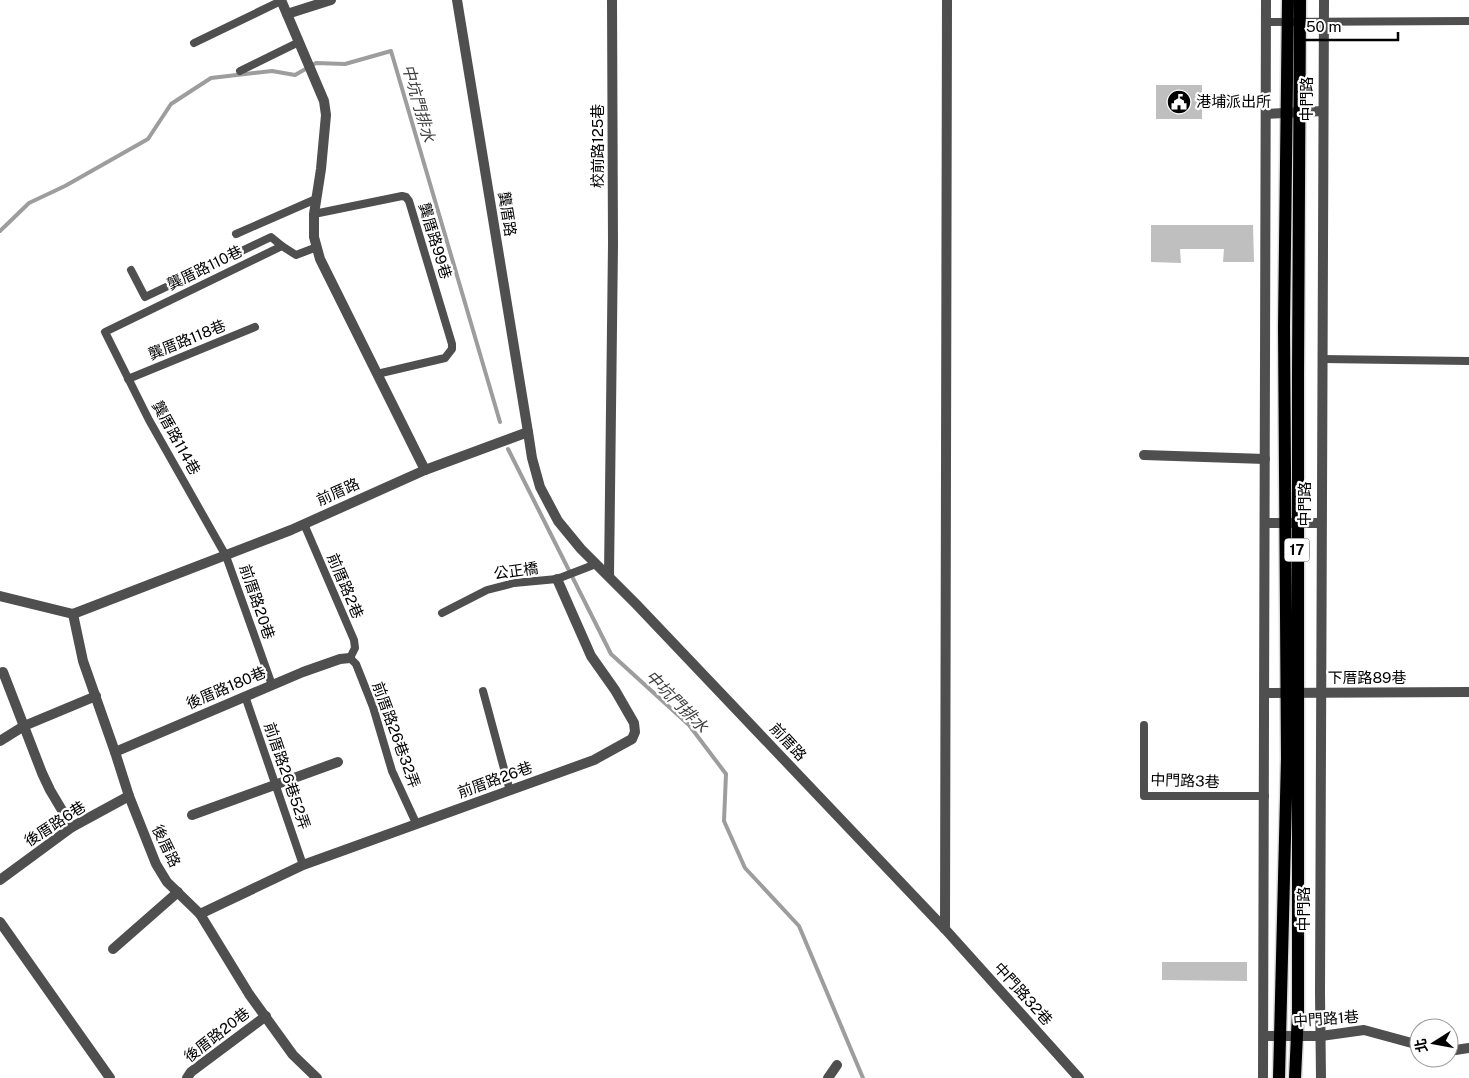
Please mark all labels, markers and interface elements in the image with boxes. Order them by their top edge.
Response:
scale bar [1299,10,1398,42]
text: 50 m [1306,18,1341,35]
water label: 中坑門排水 [398,62,439,145]
street label: 中門路 [1298,76,1315,122]
public building icon: 港埔派出所 [1166,89,1192,115]
place label: 港埔派出所 [1196,93,1271,110]
street label: 校前路125巷 [589,104,606,188]
street label: 龔厝路 [496,190,519,237]
street label: 龔厝路99巷 [416,201,455,281]
street label: 龔厝路110巷 [164,242,245,293]
street label: 龔厝路118巷 [146,316,228,363]
street label: 龔厝路114巷 [149,398,204,478]
street label: 前厝路 [314,475,362,508]
street label: 中門路 [1296,481,1313,527]
road number: 17 [1284,538,1310,562]
street label: 前厝路2巷 [324,551,367,621]
street label: 公正橋 [492,559,539,582]
street label: 前厝路20巷 [237,562,278,642]
street label: 後厝路180巷 [183,663,268,712]
water label: 中坑門排水 [642,666,712,737]
street label: 下厝路89巷 [1328,669,1406,686]
street label: 前厝路26巷32弄 [369,679,424,790]
street label: 前厝路 [767,719,810,764]
street label: 前厝路26巷52弄 [261,720,314,831]
street label: 前厝路26巷 [455,758,535,801]
street label: 中門路3巷 [1150,771,1220,790]
street label: 後厝路6巷 [21,798,88,850]
street label: 後厝路 [149,822,184,870]
street label: 中門路 [1295,886,1312,932]
street label: 中門路32巷 [991,959,1056,1028]
street label: 後厝路20巷 [181,1004,253,1065]
street label: 中門路1巷 [1292,1008,1360,1029]
north arrow [1409,1018,1459,1068]
text: 北 [1412,1037,1430,1054]

